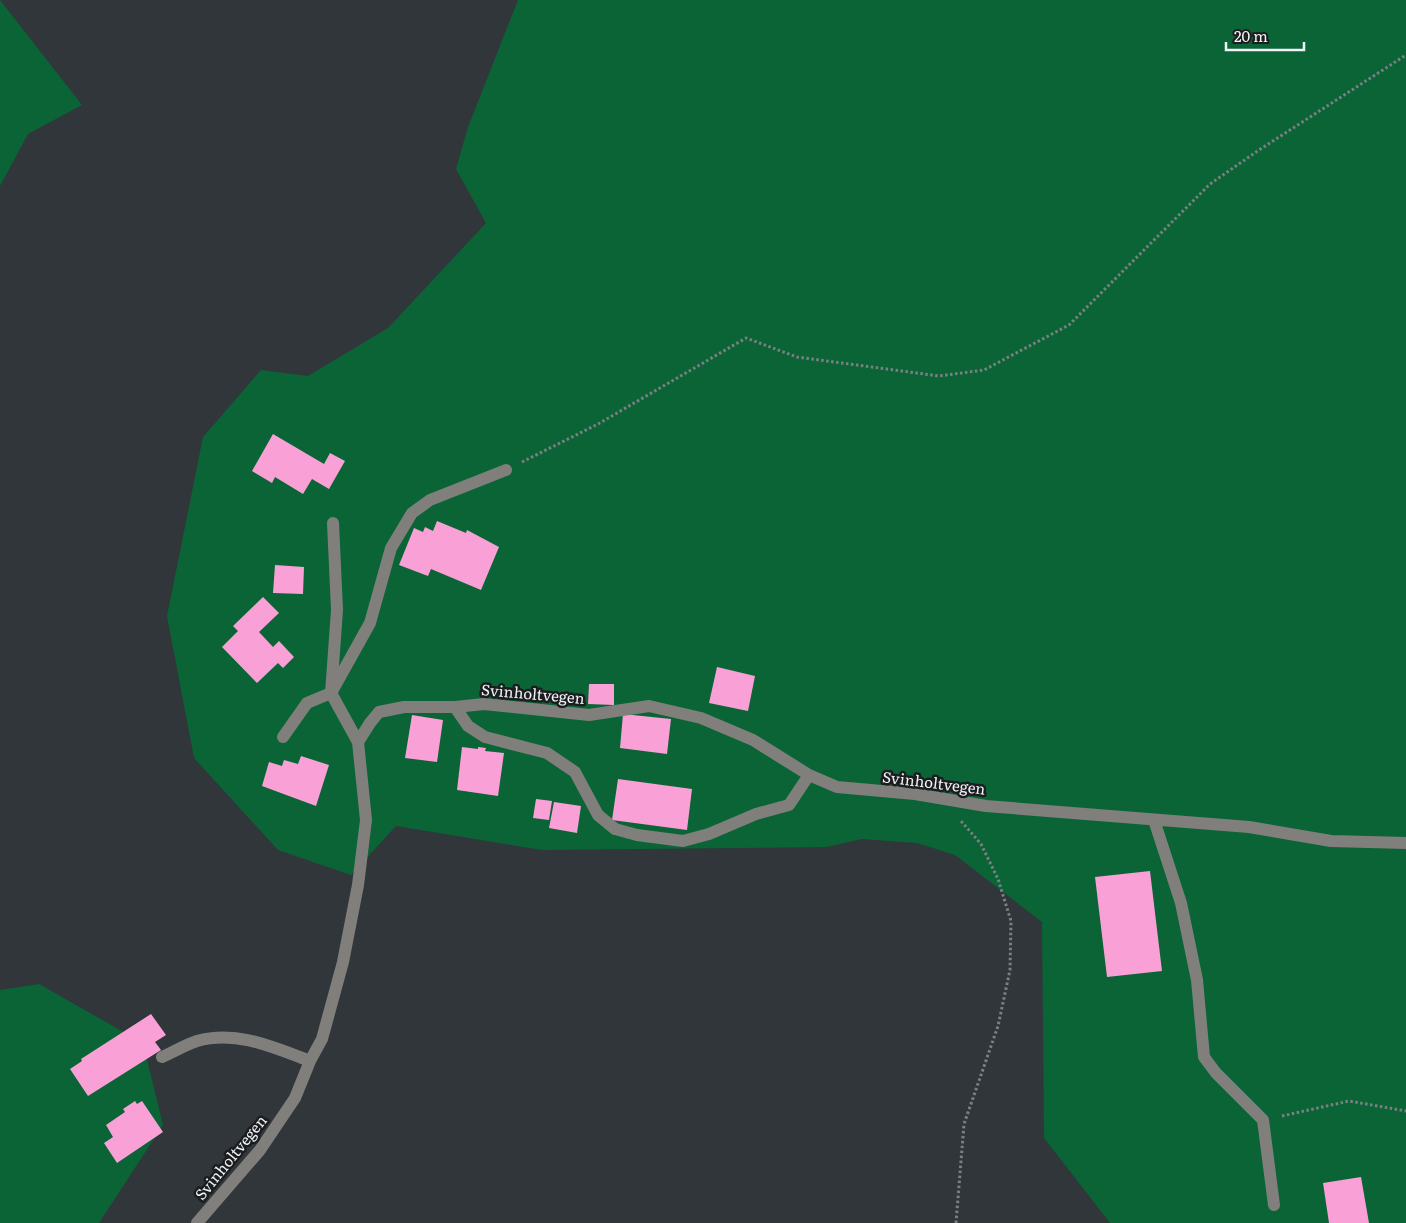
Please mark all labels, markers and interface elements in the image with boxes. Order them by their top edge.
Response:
scale bar [1226,20,1304,52]
text: 20 m [1234,24,1268,47]
street label: Svinholtvegen [480,677,586,709]
street label: Svinholtvegen [881,764,987,800]
street label: Svinholtvegen [188,1109,272,1205]

